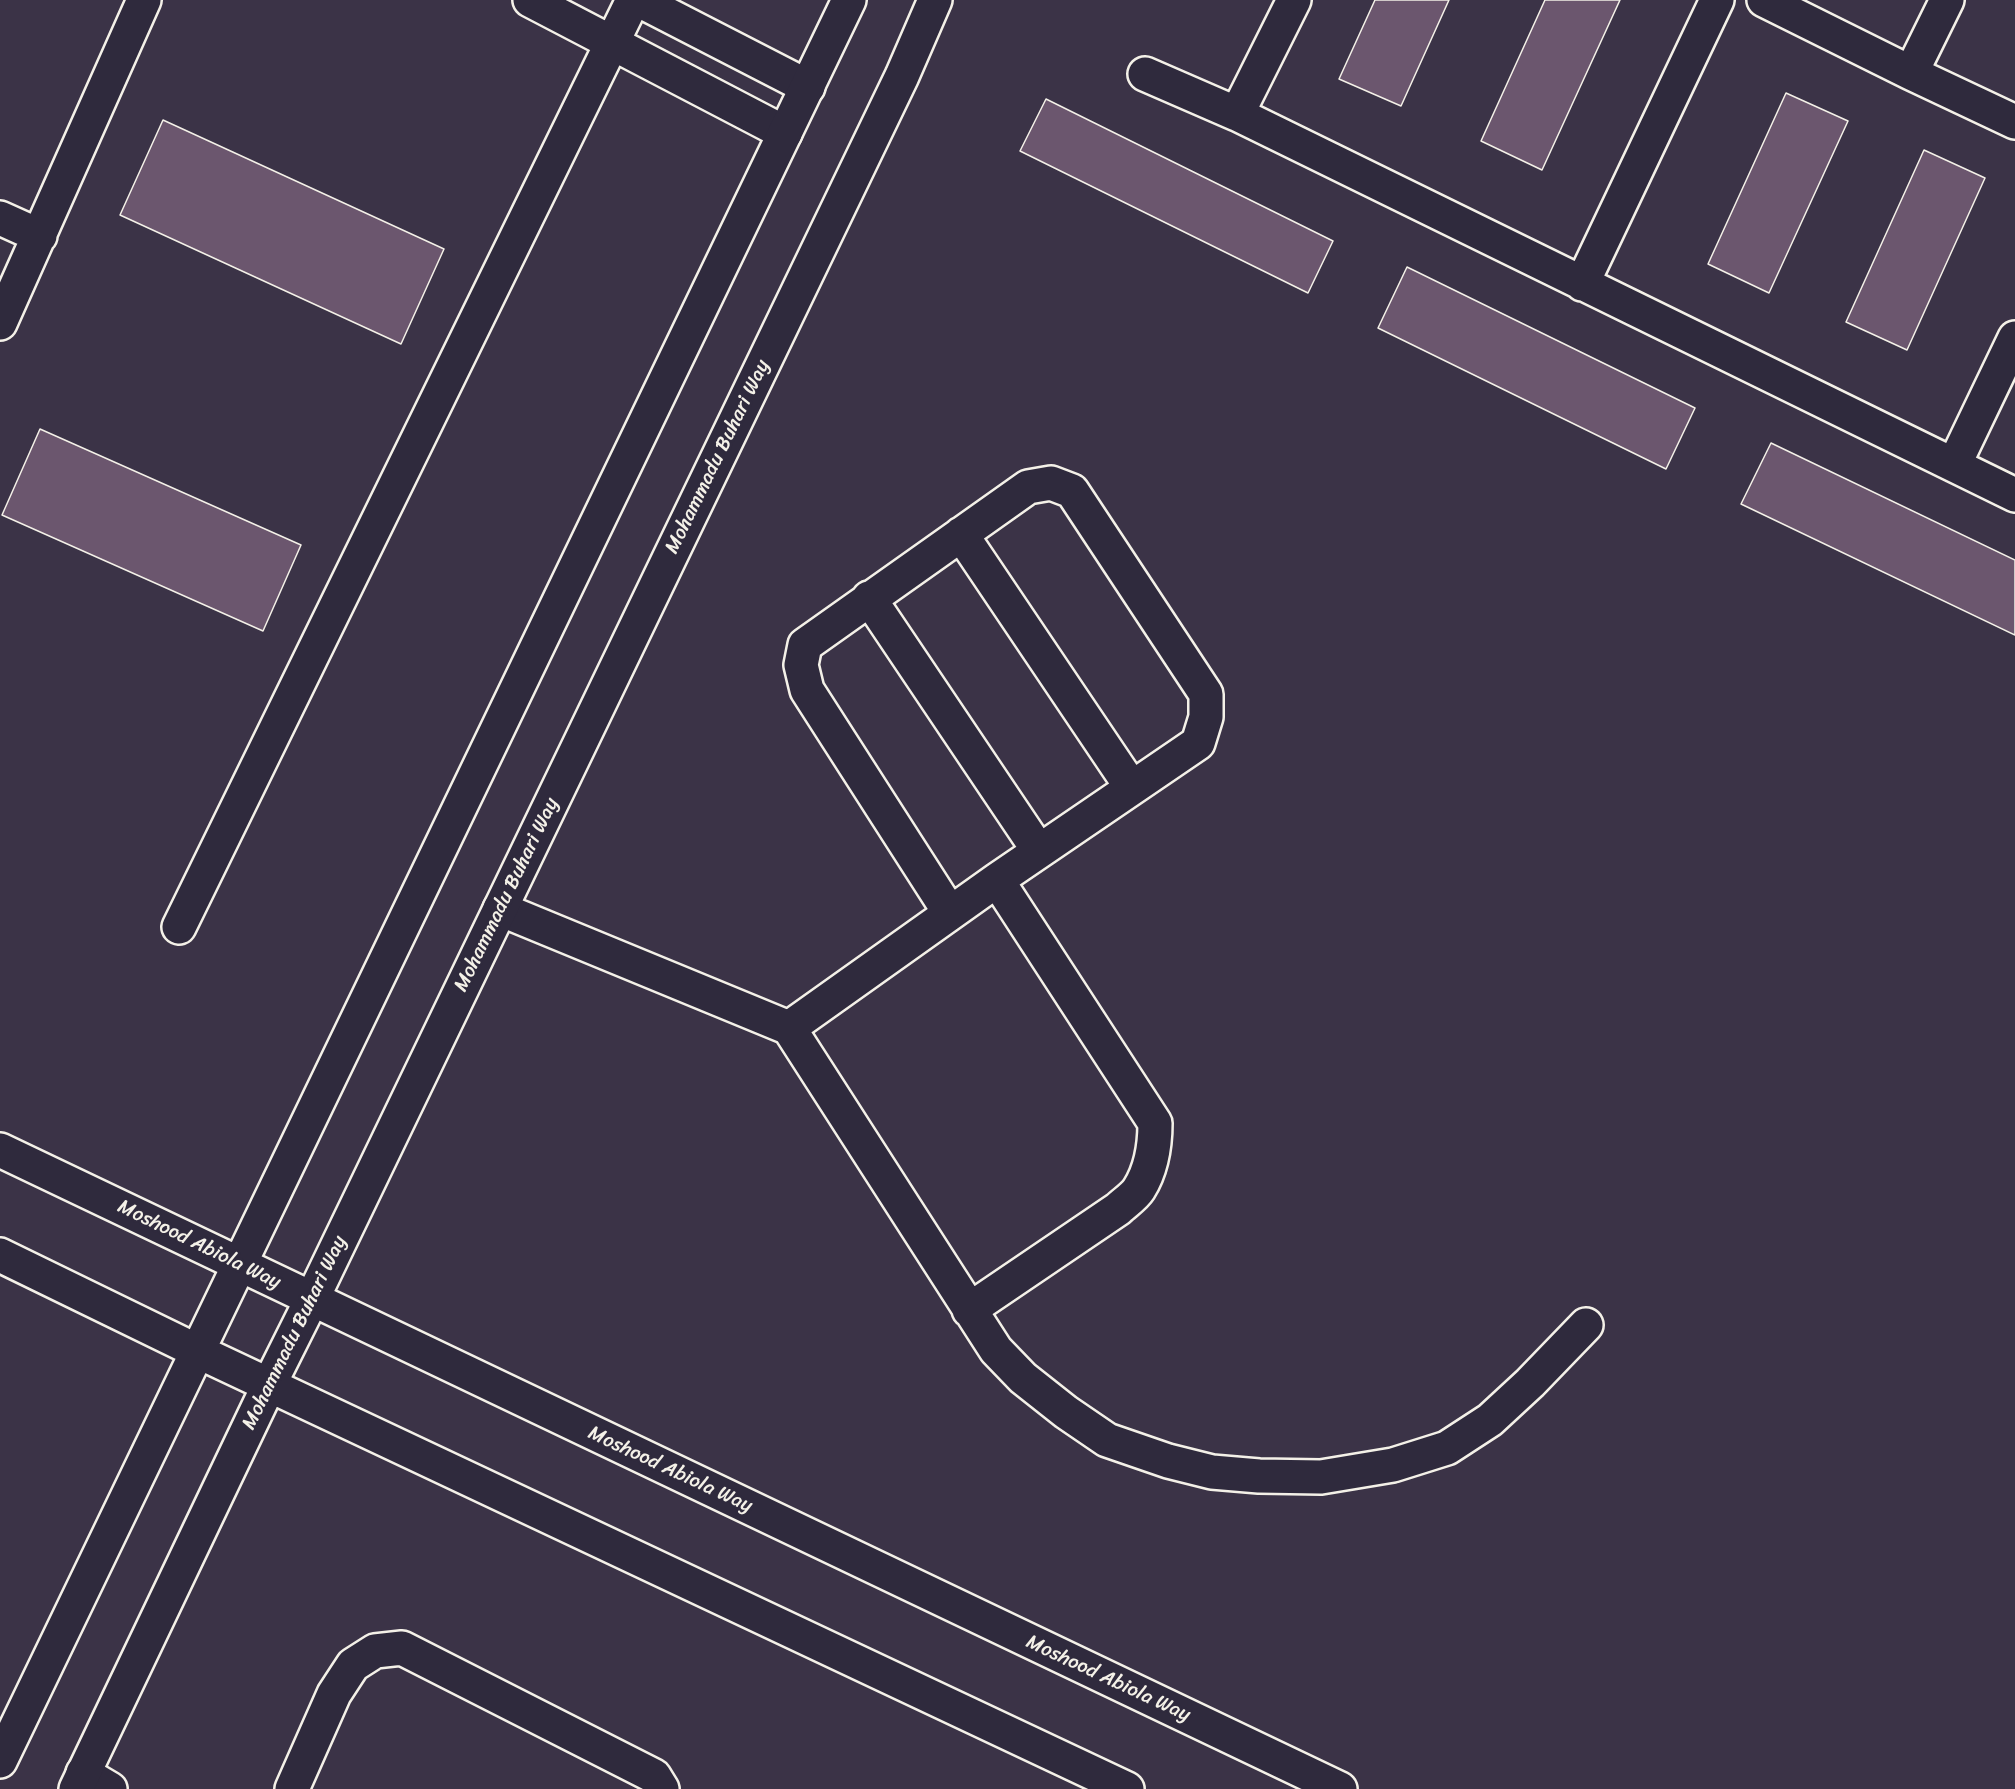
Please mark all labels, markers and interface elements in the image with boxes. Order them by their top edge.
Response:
street label: Mohammadu Buhari Way [661,356,775,558]
street label: Mohammadu Buhari Way [450,794,564,996]
street label: Moshood Abiola Way [114,1195,284,1295]
street label: Mohammadu Buhari Way [238,1232,352,1434]
street label: Moshood Abiola Way [584,1421,756,1519]
street label: Moshood Abiola Way [1022,1630,1194,1728]

